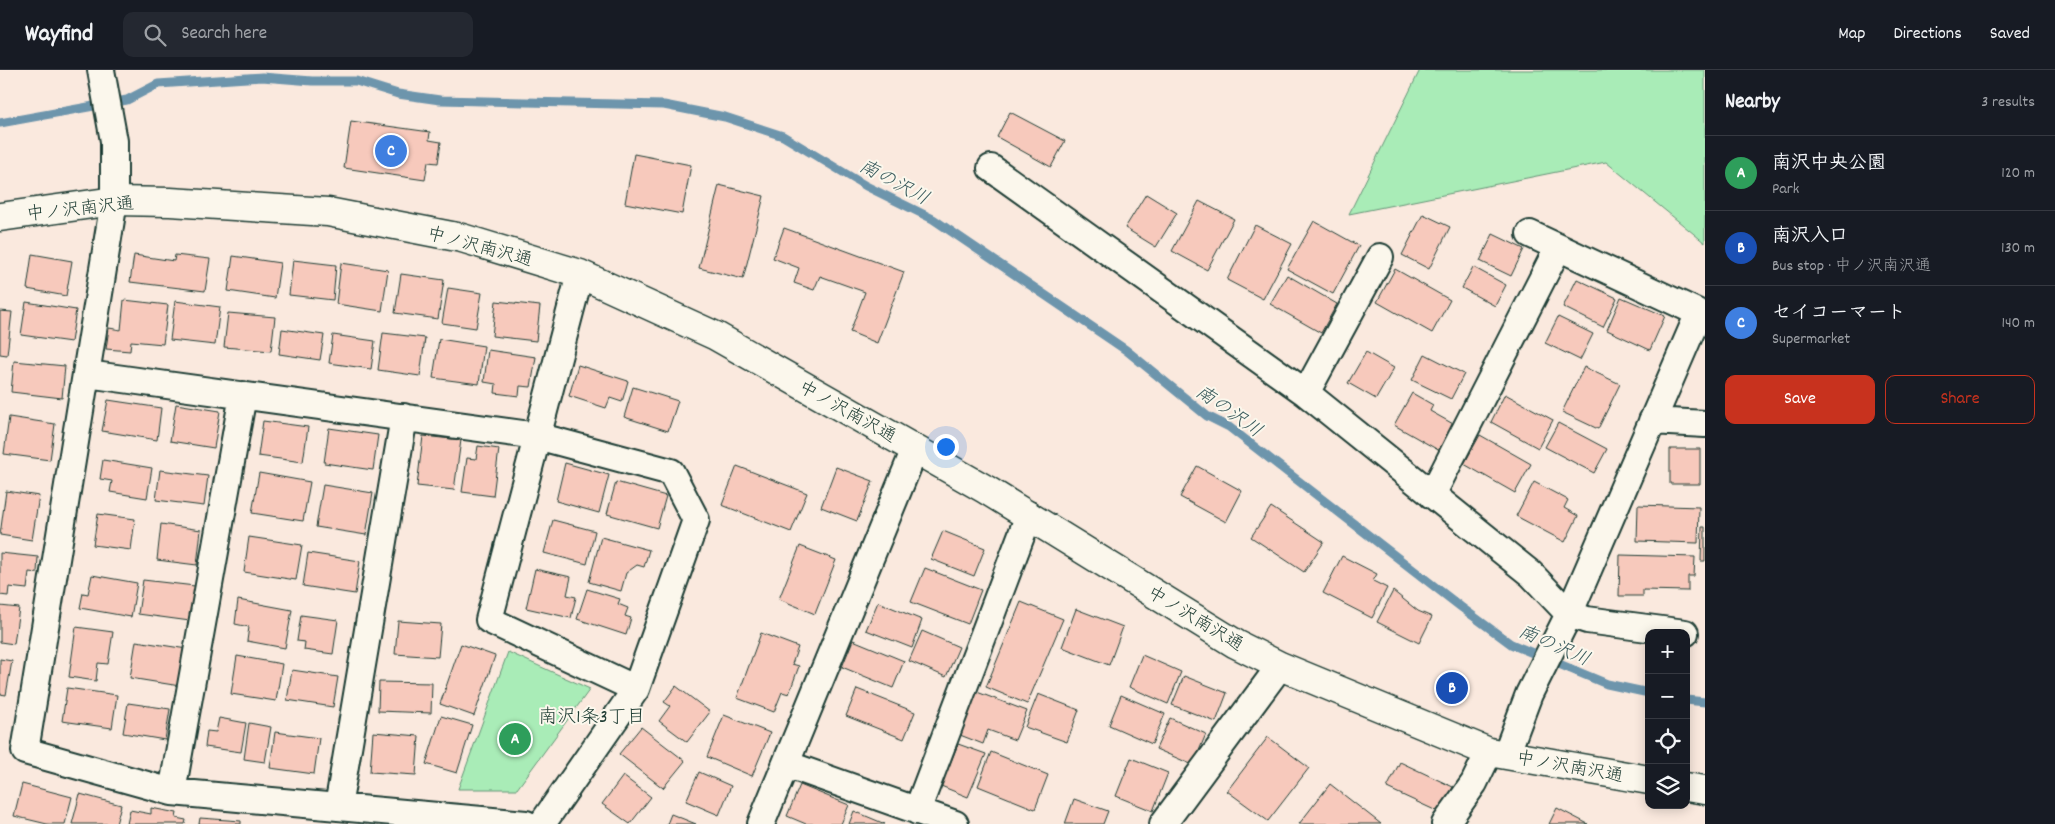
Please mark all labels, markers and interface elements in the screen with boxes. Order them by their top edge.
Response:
search box [123,12,473,57]
text: Wayfind [25,18,93,52]
icon: search [141,21,169,49]
text: Search here [181,21,267,48]
text: Map [1838,22,1865,47]
text: Directions [1893,22,1962,47]
text: Saved [1990,22,2030,47]
text: Nearby [1725,88,1780,118]
text: 3 results [1981,91,2035,114]
pin: C [375,132,407,170]
text: 南沢中央公園 [1772,151,1886,178]
water label: 南の沢川 [853,154,933,214]
text: A [1737,162,1745,185]
text: 120 m [2001,162,2035,185]
text: Park [1772,178,1799,201]
street label: 中ノ沢南沢通 [25,192,135,229]
street label: 中ノ沢南沢通 [424,222,535,274]
text: 南沢入口 [1772,224,1848,251]
text: B [1737,237,1745,260]
text: 130 m [2001,237,2035,260]
text: Bus stop · 中ノ沢南沢通 [1772,255,1931,278]
text: セイコーマート [1772,301,1906,328]
text: C [1737,312,1745,335]
text: 140 m [2001,312,2035,335]
text: Supermarket [1772,328,1850,351]
button: Save [1725,375,1875,424]
button: Share [1885,375,2035,424]
street label: 中ノ沢南沢通 [793,376,900,450]
water label: 南の沢川 [1189,380,1267,446]
your location [933,434,959,460]
street label: 中ノ沢南沢通 [1142,582,1247,659]
water label: 南の沢川 [1513,619,1594,675]
map controls [1645,629,1690,809]
button: + [1645,629,1690,674]
pin: B [1436,669,1468,707]
button: − [1645,674,1690,719]
district label: 南沢1条3丁目 [538,705,646,732]
button: locate [1645,719,1690,764]
pin: A [499,720,531,758]
street label: 中ノ沢南沢通 [1514,747,1625,790]
button: layers [1645,764,1690,809]

